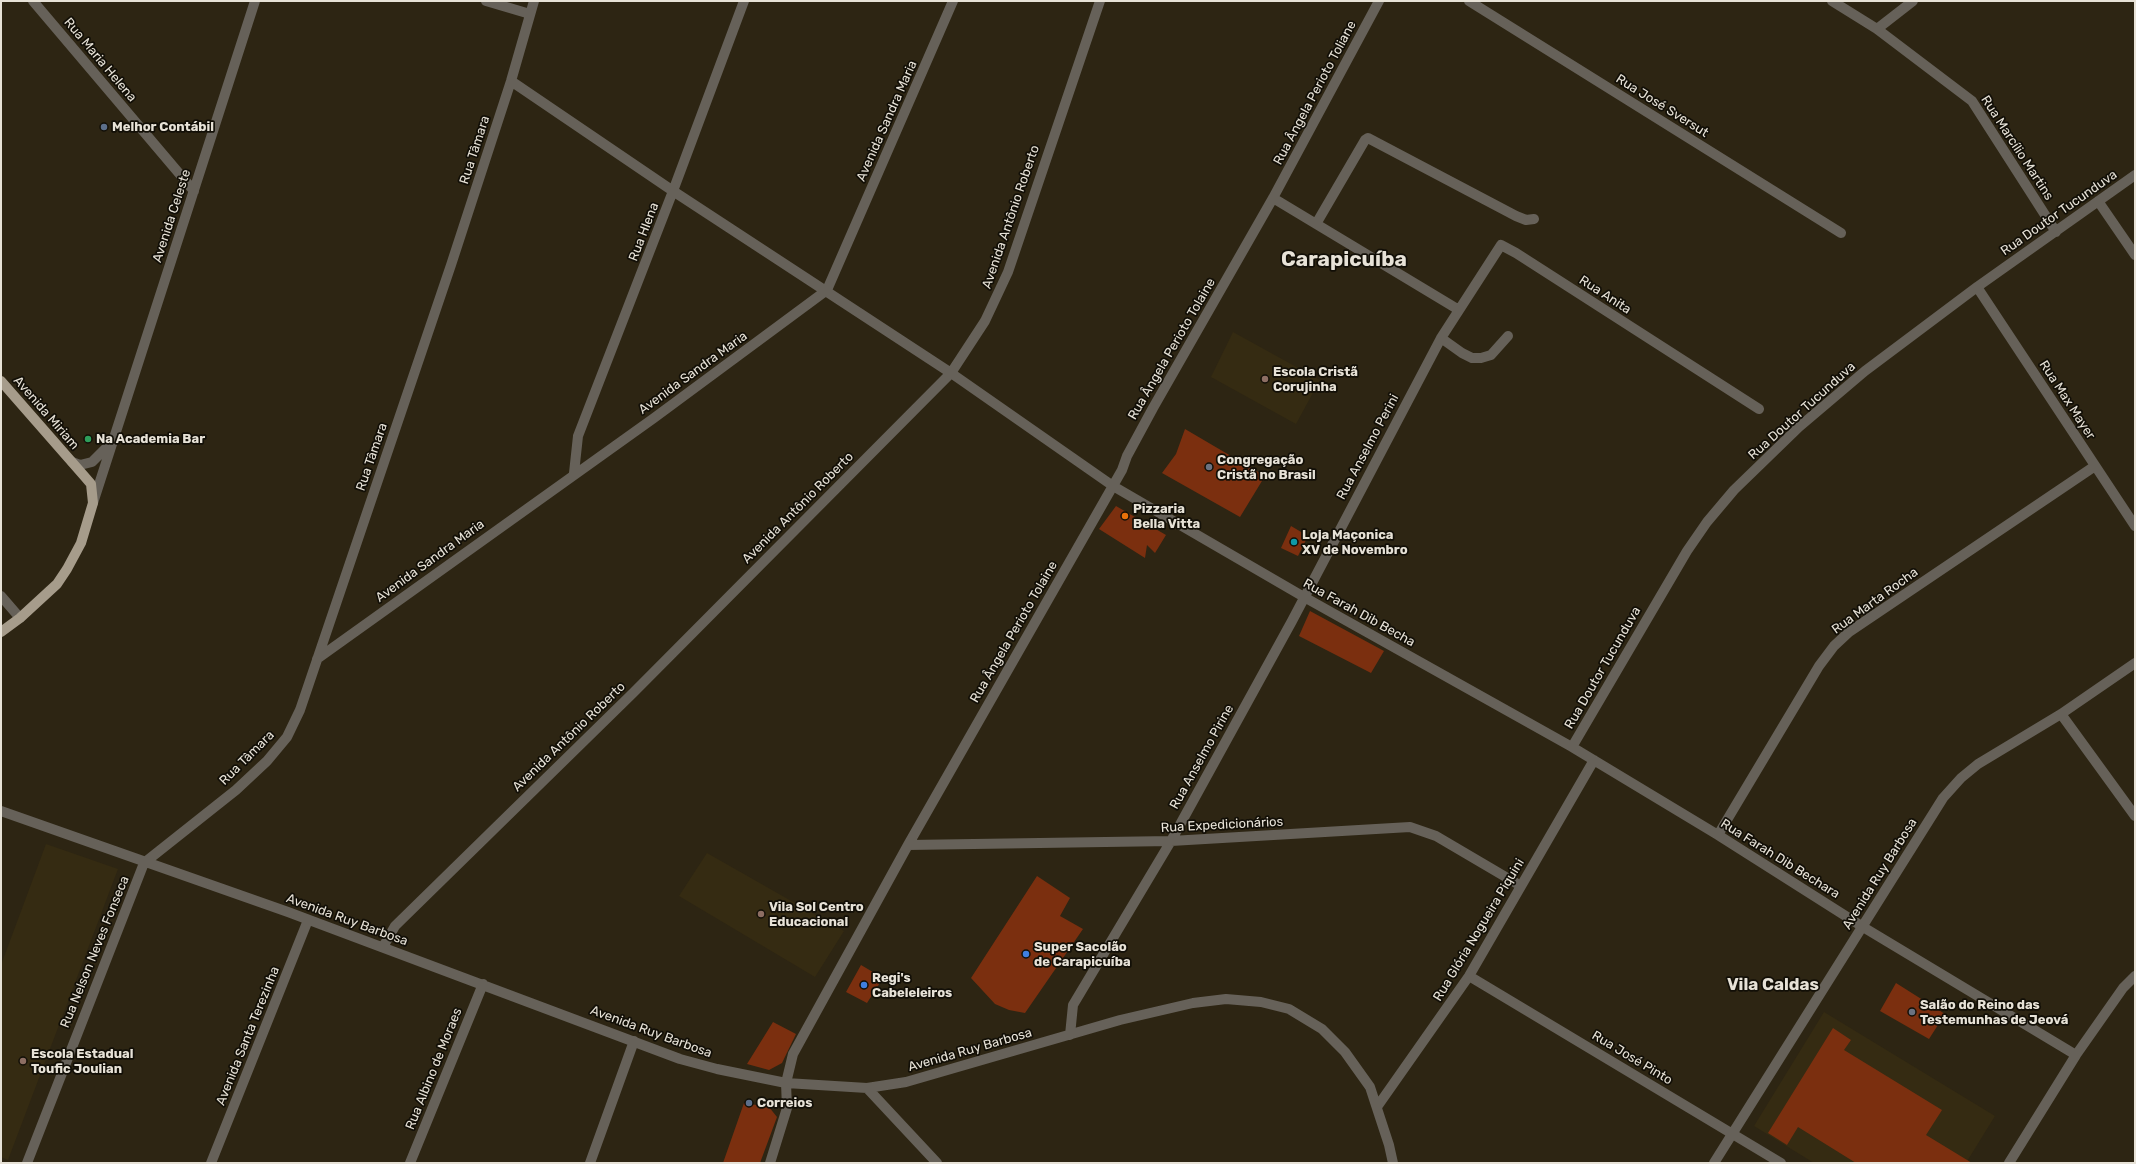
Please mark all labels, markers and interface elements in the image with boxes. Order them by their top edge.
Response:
street label: Rua Maria Helena [60,15,140,105]
street label: Rua Ângela Perioto Toliane [1270,18,1360,168]
street label: Avenida Sandra Maria [853,58,921,184]
street label: Rua José Sversut [1613,71,1711,141]
street label: Rua Marcílio Martins [1977,93,2057,203]
street label: Rua Tâmara [457,114,493,186]
place label: Melhor Contábil [112,119,214,135]
marker: Melhor Contábil [99,122,109,132]
street label: Avenida Antônio Roberto [979,143,1043,291]
street label: Avenida Celeste [150,167,194,265]
street label: Rua Doutor Tucunduva [1998,167,2120,259]
street label: Rua Hlena [626,201,662,263]
district label: Carapicuíba [1281,247,1407,273]
street label: Rua Anita [1576,272,1634,318]
street label: Rua Ângela Perioto Tolaine [1125,275,1219,423]
street label: Avenida Sandra Maria [636,328,750,418]
street label: Rua Max Mayer [2036,358,2098,442]
street label: Rua Doutor Tucunduva [1745,359,1859,463]
place label: Escola Cristã Corujinha [1273,364,1358,395]
street label: Avenida Miriam [10,373,82,453]
marker: Escola Cristã Corujinha [1260,374,1270,384]
street label: Rua Anselmo Perini [1334,392,1402,502]
street label: Rua Tâmara [353,421,391,493]
place label: Na Academia Bar [96,431,205,447]
marker: Na Academia Bar [83,434,93,444]
street label: Avenida Antônio Roberto [739,449,857,567]
place label: Congregação Cristã no Brasil [1217,452,1316,483]
marker: Congregação Cristã no Brasil [1204,462,1214,472]
place label: Pizzaria Bella Vitta [1133,501,1200,532]
marker: Pizzaria Bella Vitta [1120,511,1130,521]
street label: Avenida Sandra Maria [373,516,487,606]
place label: Loja Maçonica XV de Novembro [1302,527,1408,558]
marker: Loja Maçonica XV de Novembro [1289,537,1299,547]
street label: Rua Ângela Perioto Tolaine [967,558,1061,706]
street label: Rua Marta Rocha [1829,564,1921,638]
street label: Rua Farah Dib Becha [1300,576,1418,650]
street label: Rua Doutor Tucunduva [1562,604,1644,732]
street label: Avenida Antônio Roberto [509,679,629,795]
street label: Rua Anselmo Pirine [1167,702,1237,812]
street label: Rua Tâmara [216,727,278,789]
street label: Rua Expedicionários [1160,814,1284,836]
street label: Rua Farah Dib Bechara [1718,816,1842,902]
street label: Avenida Ruy Barbosa [1839,816,1921,932]
street label: Rua Glória Nogueira Piquini [1430,856,1528,1004]
street label: Rua Nelson Neves Fonseca [57,874,133,1030]
street label: Avenida Ruy Barbosa [284,891,410,949]
place label: Vila Sol Centro Educacional [769,899,864,930]
marker: Vila Sol Centro Educacional [756,909,766,919]
place label: Super Sacolão de Carapicuíba [1034,939,1131,970]
marker: Super Sacolão de Carapicuíba [1021,949,1031,959]
street label: Avenida Santa Terezinha [213,964,283,1108]
place label: Regi's Cabeleleiros [872,970,952,1001]
district label: Vila Caldas [1727,975,1819,995]
marker: Regi's Cabeleleiros [859,980,869,990]
place label: Salão do Reino das Testemunhas de Jeová [1920,997,2068,1028]
street label: Avenida Ruy Barbosa [588,1003,714,1061]
street label: Rua Albino de Moraes [402,1006,466,1132]
marker: Salão do Reino das Testemunhas de Jeová [1907,1007,1917,1017]
street label: Avenida Ruy Barbosa [906,1025,1034,1075]
street label: Rua José Pinto [1589,1028,1675,1088]
place label: Escola Estadual Toufic Joulian [31,1046,133,1077]
marker: Escola Estadual Toufic Joulian [18,1056,28,1066]
place label: Correios [757,1095,812,1111]
marker: Correios [744,1098,754,1108]

